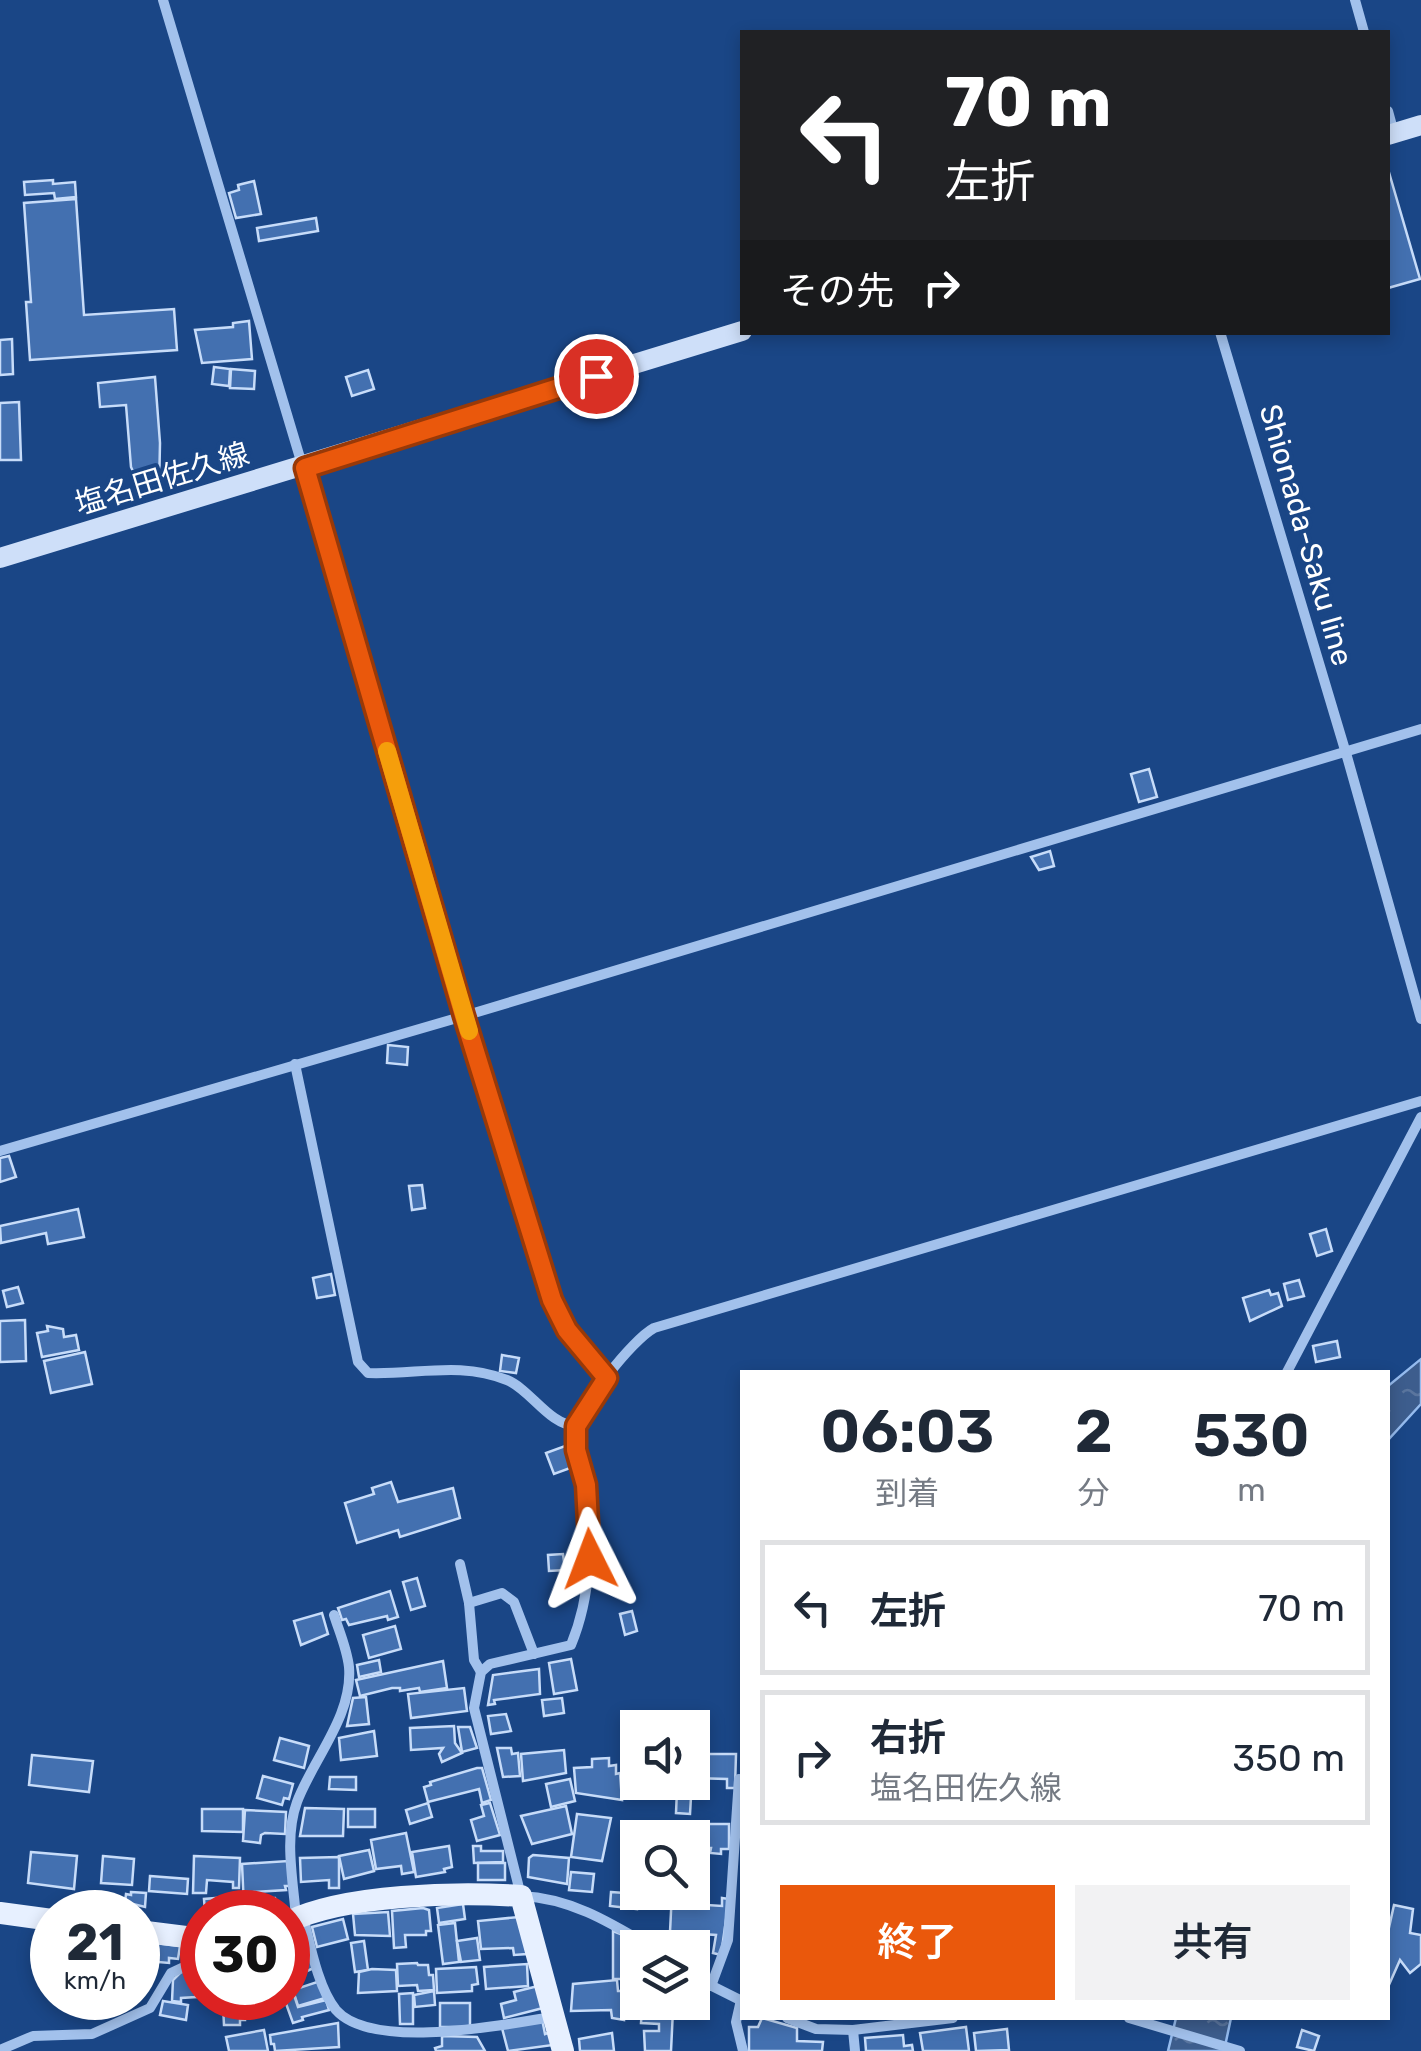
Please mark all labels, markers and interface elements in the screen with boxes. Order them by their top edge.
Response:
text: 70 m [945,61,1112,144]
icon: left [780,70,910,200]
text: 左折 [945,155,1035,208]
icon: right [914,260,969,315]
text: その先 [780,268,894,314]
pin [554,334,639,419]
icon: arrive [569,349,624,404]
street label: Shionada-Saku line [1251,400,1361,670]
street label: 塩名田佐久線 [71,435,253,523]
text: 06:03 [820,1396,994,1467]
text: 2 [1075,1396,1113,1467]
text: 530 [1193,1400,1310,1471]
text: m [1237,1471,1266,1509]
text: 到着 [875,1474,939,1512]
text: 分 [1078,1474,1110,1512]
position arrow [538,1507,642,1611]
icon: left [785,1580,840,1635]
text: 70 m [1258,1585,1345,1631]
text: 左折 [870,1588,946,1634]
map controls [620,1710,710,2020]
button: sound [620,1710,710,1800]
text: 右折 [870,1715,946,1761]
icon: right [785,1730,840,1785]
text: 350 m [1232,1735,1345,1781]
text: 塩名田佐久線 [870,1769,1062,1807]
button: search [620,1820,710,1910]
button: 終了 [780,1885,1055,2000]
button: 共有 [1075,1885,1350,2000]
speed limit sign: 30 [180,1890,310,2020]
text: 21 [66,1913,124,1973]
button: layers [620,1930,710,2020]
text: km/h [64,1966,126,1995]

